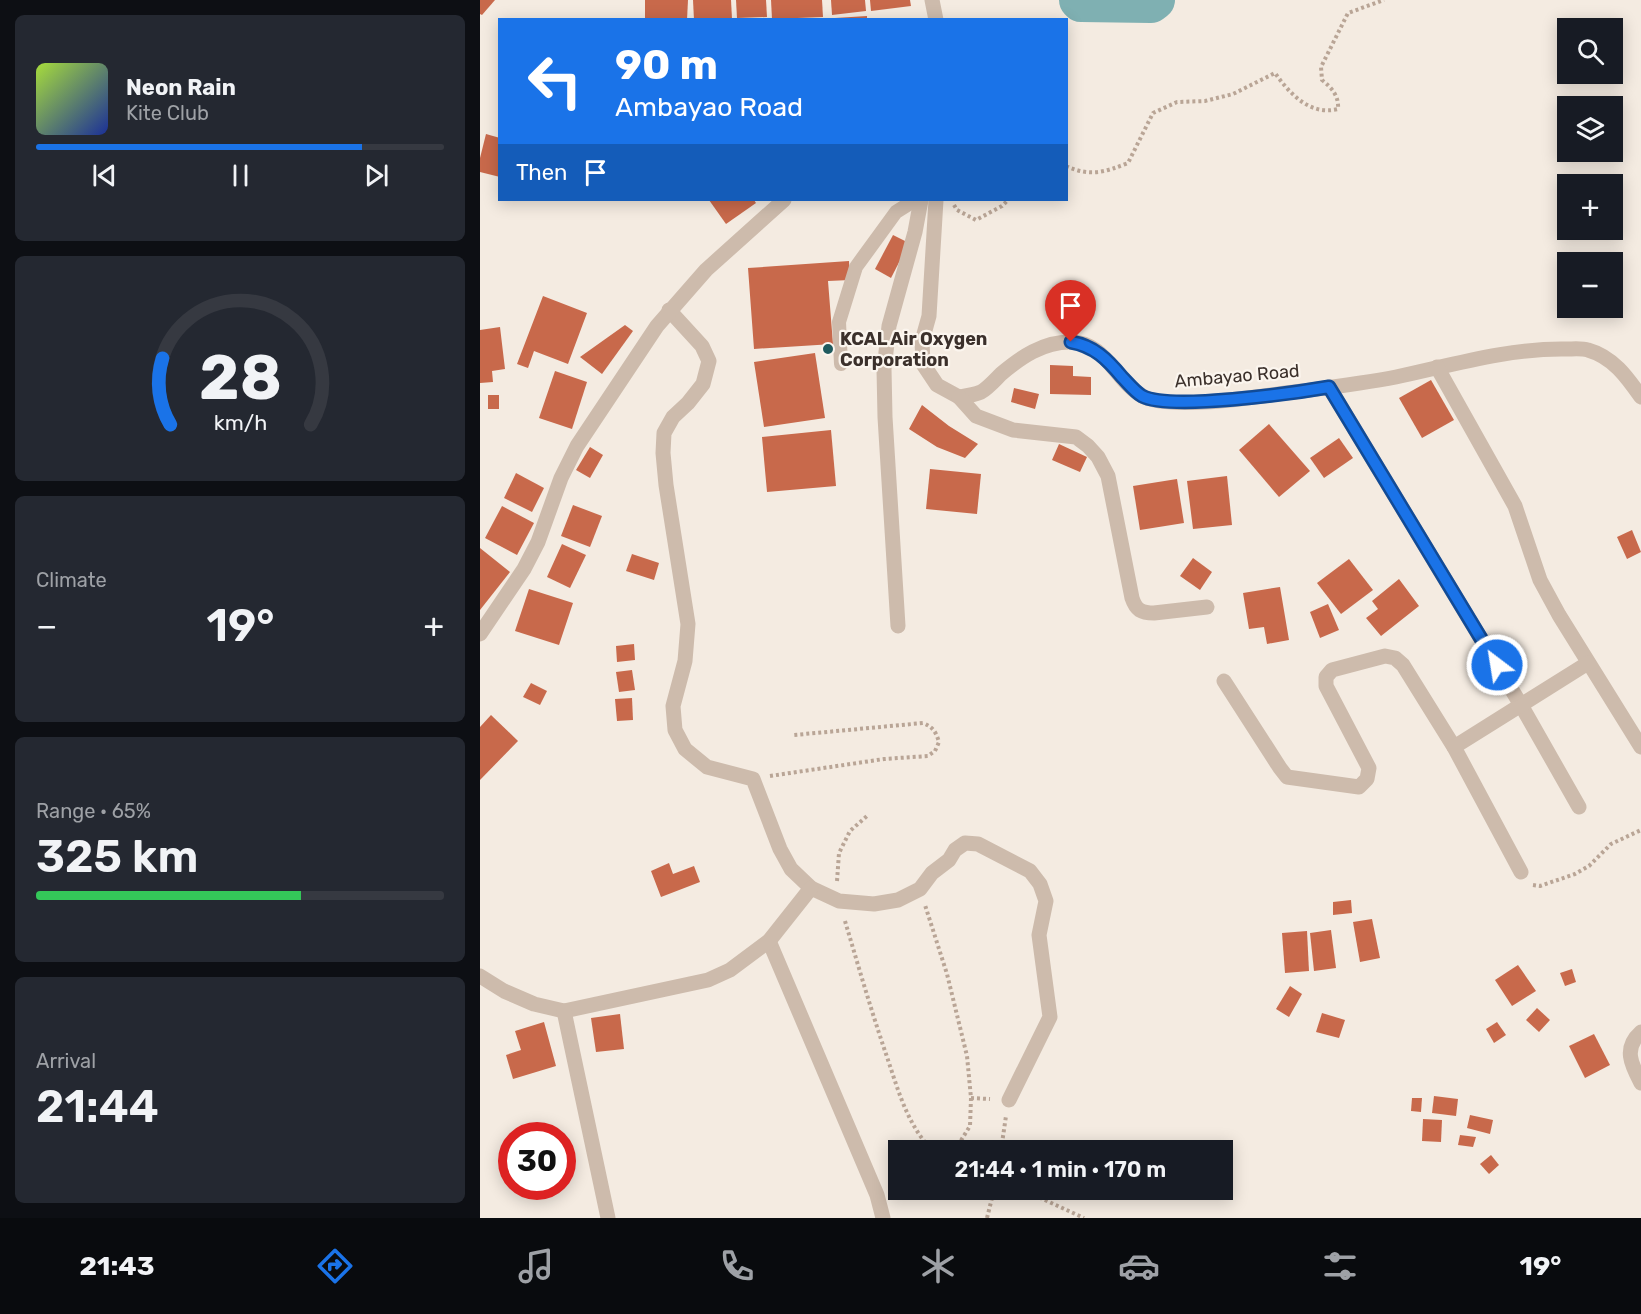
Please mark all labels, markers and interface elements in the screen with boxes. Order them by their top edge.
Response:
map controls [1557,18,1623,318]
button: search [1557,18,1623,84]
text: 90 m [615,40,718,90]
icon: left [516,42,594,120]
text: Neon Rain [126,74,236,101]
text: Ambayao Road [615,91,803,123]
button: layers [1557,96,1623,162]
text: Kite Club [126,101,209,125]
icon: arrive [579,156,612,189]
icon: previous [88,159,121,192]
icon: pause [224,159,257,192]
icon: next [360,159,393,192]
text: Then [516,159,567,186]
button: + [1557,174,1623,240]
button: − [1557,252,1623,318]
pin [1045,280,1096,342]
icon: arrive [1054,289,1087,322]
place label: KCAL Air Oxygen Corporation [840,328,987,371]
text: 28 [199,342,281,416]
marker: KCAL Air Oxygen Corporation [821,342,835,356]
street label: Ambayao Road [1174,360,1300,392]
text: km/h [213,411,267,436]
text: Climate [36,568,107,592]
text: 19° [206,599,274,652]
text: − [36,606,57,645]
text: + [423,606,444,645]
position arrow [1465,633,1529,697]
text: Range · 65% [36,799,151,823]
text: 325 km [36,830,198,883]
text: Arrival [36,1049,96,1073]
text: 21:44 [36,1080,159,1133]
speed limit sign: 30 [498,1122,576,1200]
text: 21:44 · 1 min · 170 m [955,1156,1166,1183]
icon: directions [314,1245,356,1287]
icon: music [515,1245,557,1287]
icon: phone [716,1245,758,1287]
icon: climate [917,1245,959,1287]
icon: car [1118,1245,1160,1287]
icon: filters [1319,1245,1361,1287]
text: 21:43 [80,1250,155,1282]
text: 19° [1520,1250,1561,1282]

